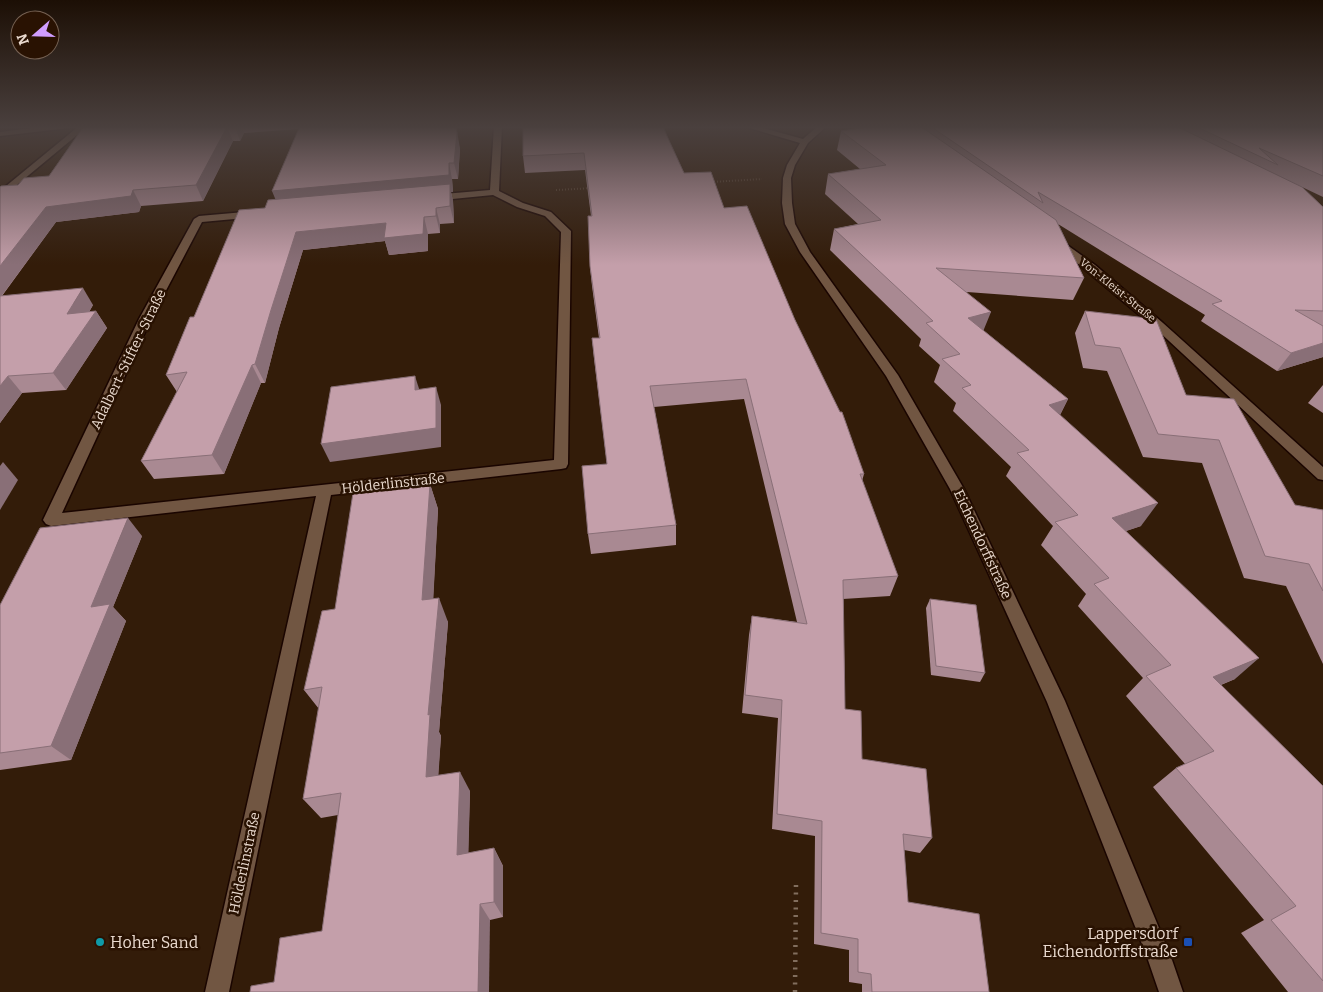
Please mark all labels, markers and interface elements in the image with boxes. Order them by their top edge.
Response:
north arrow [10,10,60,60]
text: N [13,31,33,47]
street label: Von-Kleist-Straße [1077,256,1158,325]
street label: Adalbert-Stifter-Straße [87,286,170,432]
street label: Hölderlinstraße [341,470,446,497]
street label: Eichendorffstraße [950,487,1015,602]
street label: Hölderlinstraße [225,811,264,916]
place label: Lappersdorf Eichendorffstraße [1043,924,1179,961]
place label: Hoher Sand [110,933,199,952]
marker: Hoher Sand [94,936,106,948]
marker: Lappersdorf Eichendorffstraße [1182,936,1194,948]

